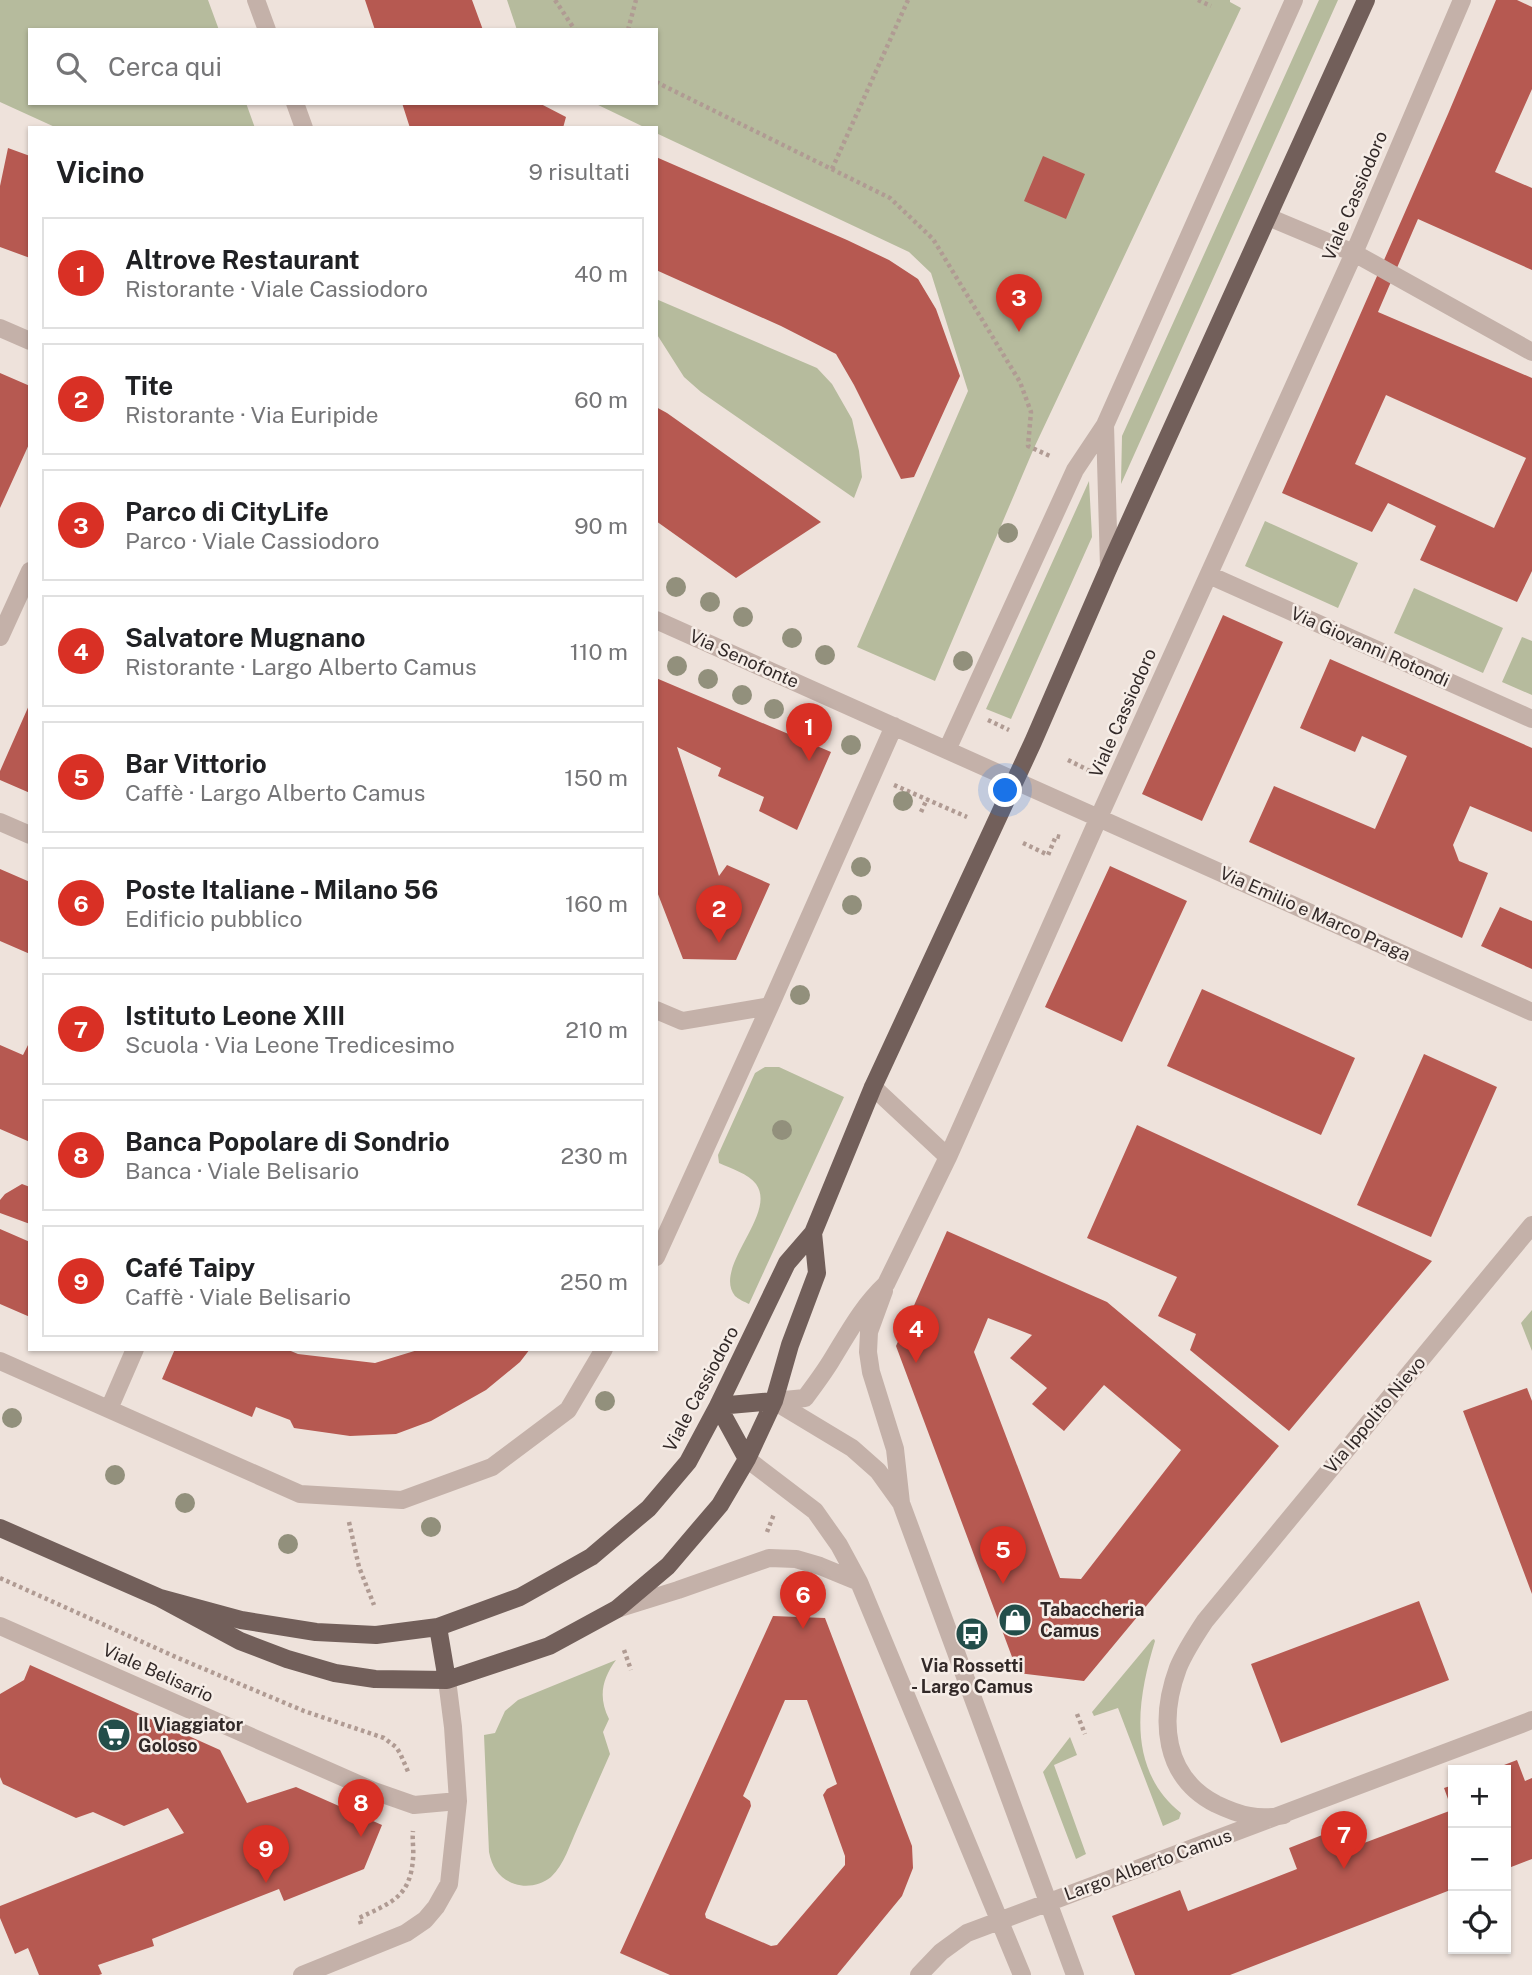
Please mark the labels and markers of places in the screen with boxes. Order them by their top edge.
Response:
pin: 3 [996,274,1042,332]
pin: 1 [786,703,832,761]
pin: 2 [696,885,742,943]
pin: 4 [893,1305,939,1363]
pin: 5 [980,1526,1026,1584]
pin: 6 [780,1571,826,1629]
place label: Tabaccheria Camus [1040,1599,1144,1641]
shop icon: Tabaccheria Camus [996,1601,1034,1639]
bus stop icon: Via Rossetti - Largo Camus [953,1615,991,1653]
place label: Via Rossetti - Largo Camus [911,1655,1033,1697]
place label: Il Viaggiator Goloso [138,1714,244,1756]
supermarket icon: Il Viaggiator Goloso [95,1716,133,1754]
pin: 8 [338,1779,384,1837]
pin: 7 [1321,1811,1367,1869]
pin: 9 [243,1825,289,1883]

